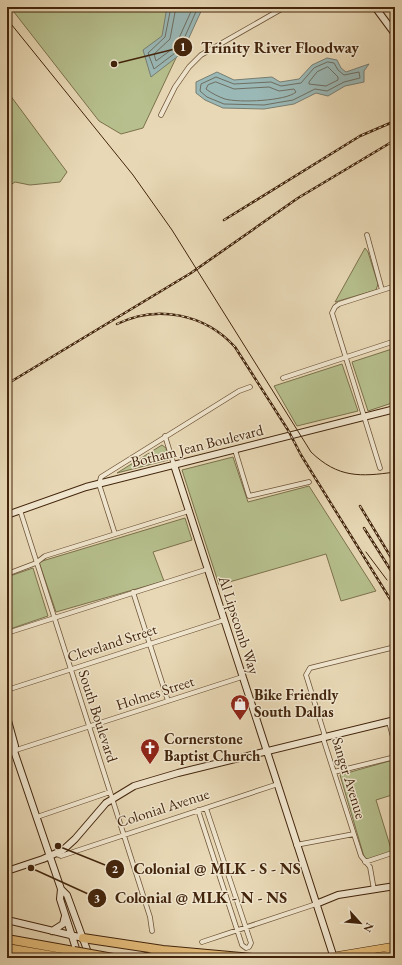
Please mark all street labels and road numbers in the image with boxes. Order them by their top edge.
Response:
street label: Botham Jean Boulevard [129,420,265,471]
street label: Al Lipscomb Way [214,572,264,677]
street label: Cleveland Street [65,619,159,666]
street label: South Boulevard [75,667,123,765]
street label: Holmes Street [113,671,197,714]
street label: Sanger Avenue [328,735,371,821]
street label: Colonial Avenue [114,784,212,831]

